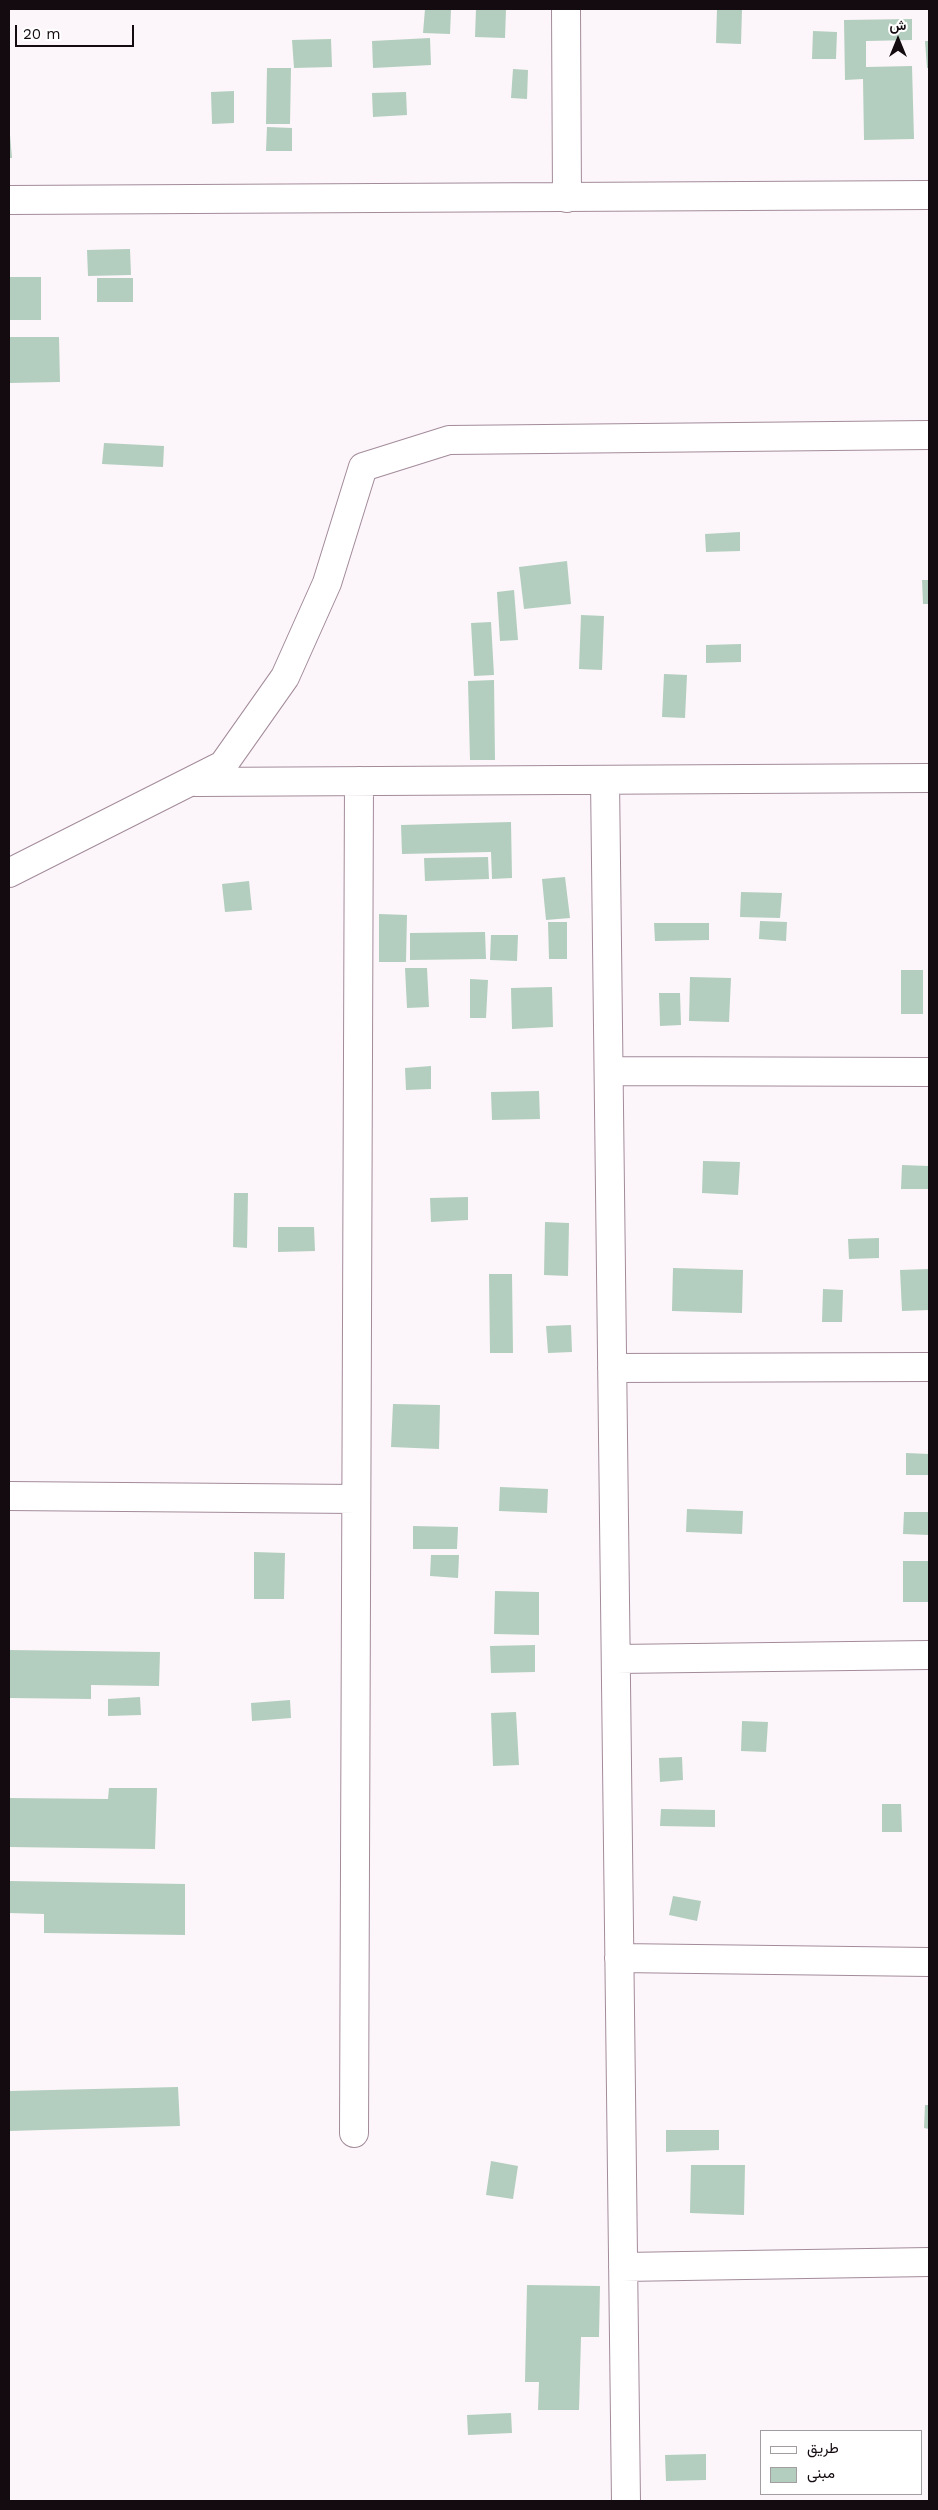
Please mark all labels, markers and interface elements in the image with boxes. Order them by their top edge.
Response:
scale bar [18,15,136,47]
north arrow [873,15,923,65]
text: ش [890,17,906,33]
text: 20 m [23,25,61,43]
legend [760,2430,923,2495]
text: طريق [807,2439,839,2457]
text: مبنى [807,2464,835,2482]

